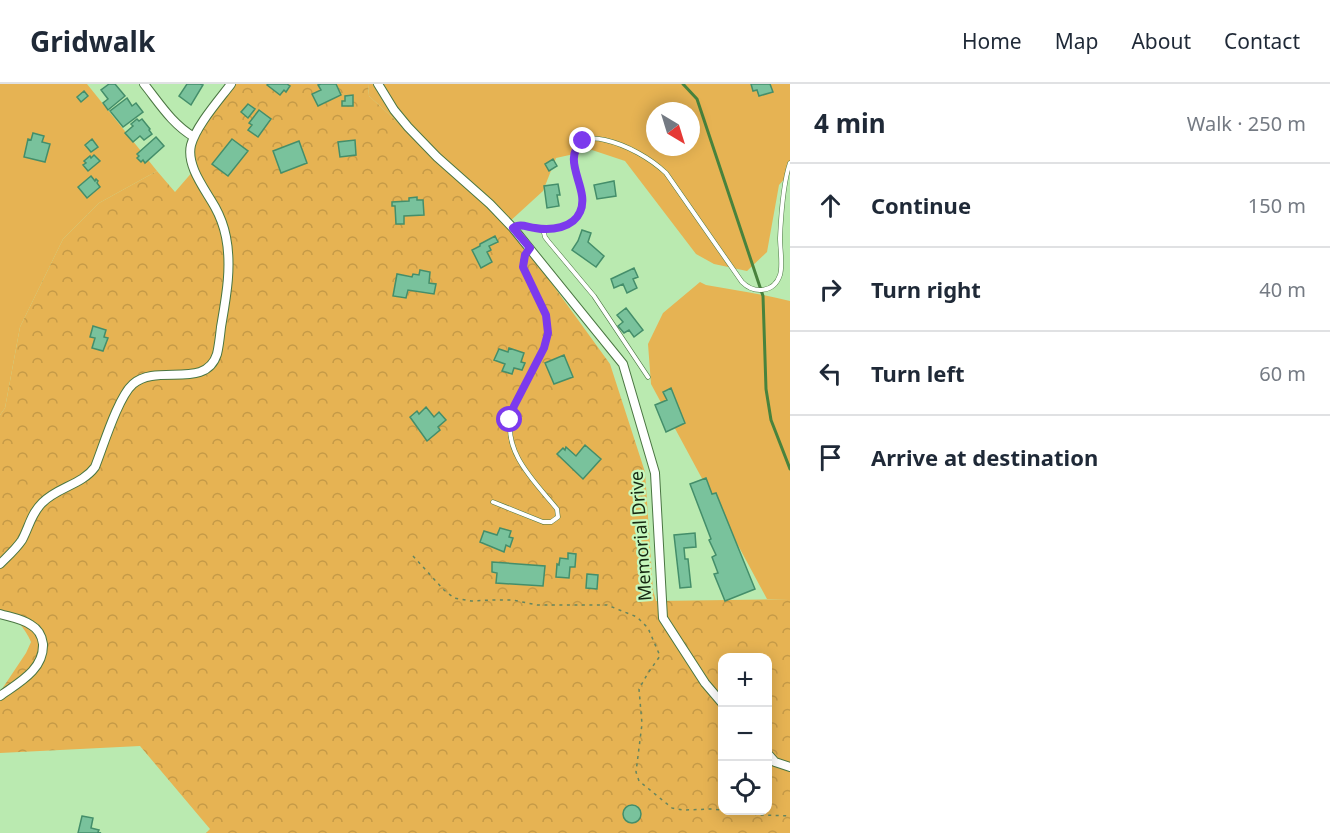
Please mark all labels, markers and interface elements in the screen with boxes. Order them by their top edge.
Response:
text: Gridwalk [30,22,155,60]
text: Home [962,27,1022,55]
text: Map [1055,27,1098,55]
text: About [1131,27,1191,55]
text: Contact [1224,27,1300,55]
north arrow [646,102,700,156]
text: 4 min [814,105,886,141]
text: Walk · 250 m [1187,110,1306,137]
route end [569,127,595,153]
icon: ahead [814,189,847,222]
text: Continue [871,190,971,220]
text: 150 m [1248,192,1306,219]
icon: right [814,273,847,306]
text: Turn right [871,274,981,304]
text: 40 m [1259,276,1306,303]
icon: left [814,357,847,390]
text: Turn left [871,358,965,388]
text: 60 m [1259,360,1306,387]
route start [496,406,522,432]
icon: arrive [814,441,847,474]
text: Arrive at destination [871,442,1098,472]
street label: Memorial Drive [623,470,657,602]
map controls [718,653,772,815]
button: + [718,653,772,707]
button: − [718,707,772,761]
button: locate [718,761,772,815]

